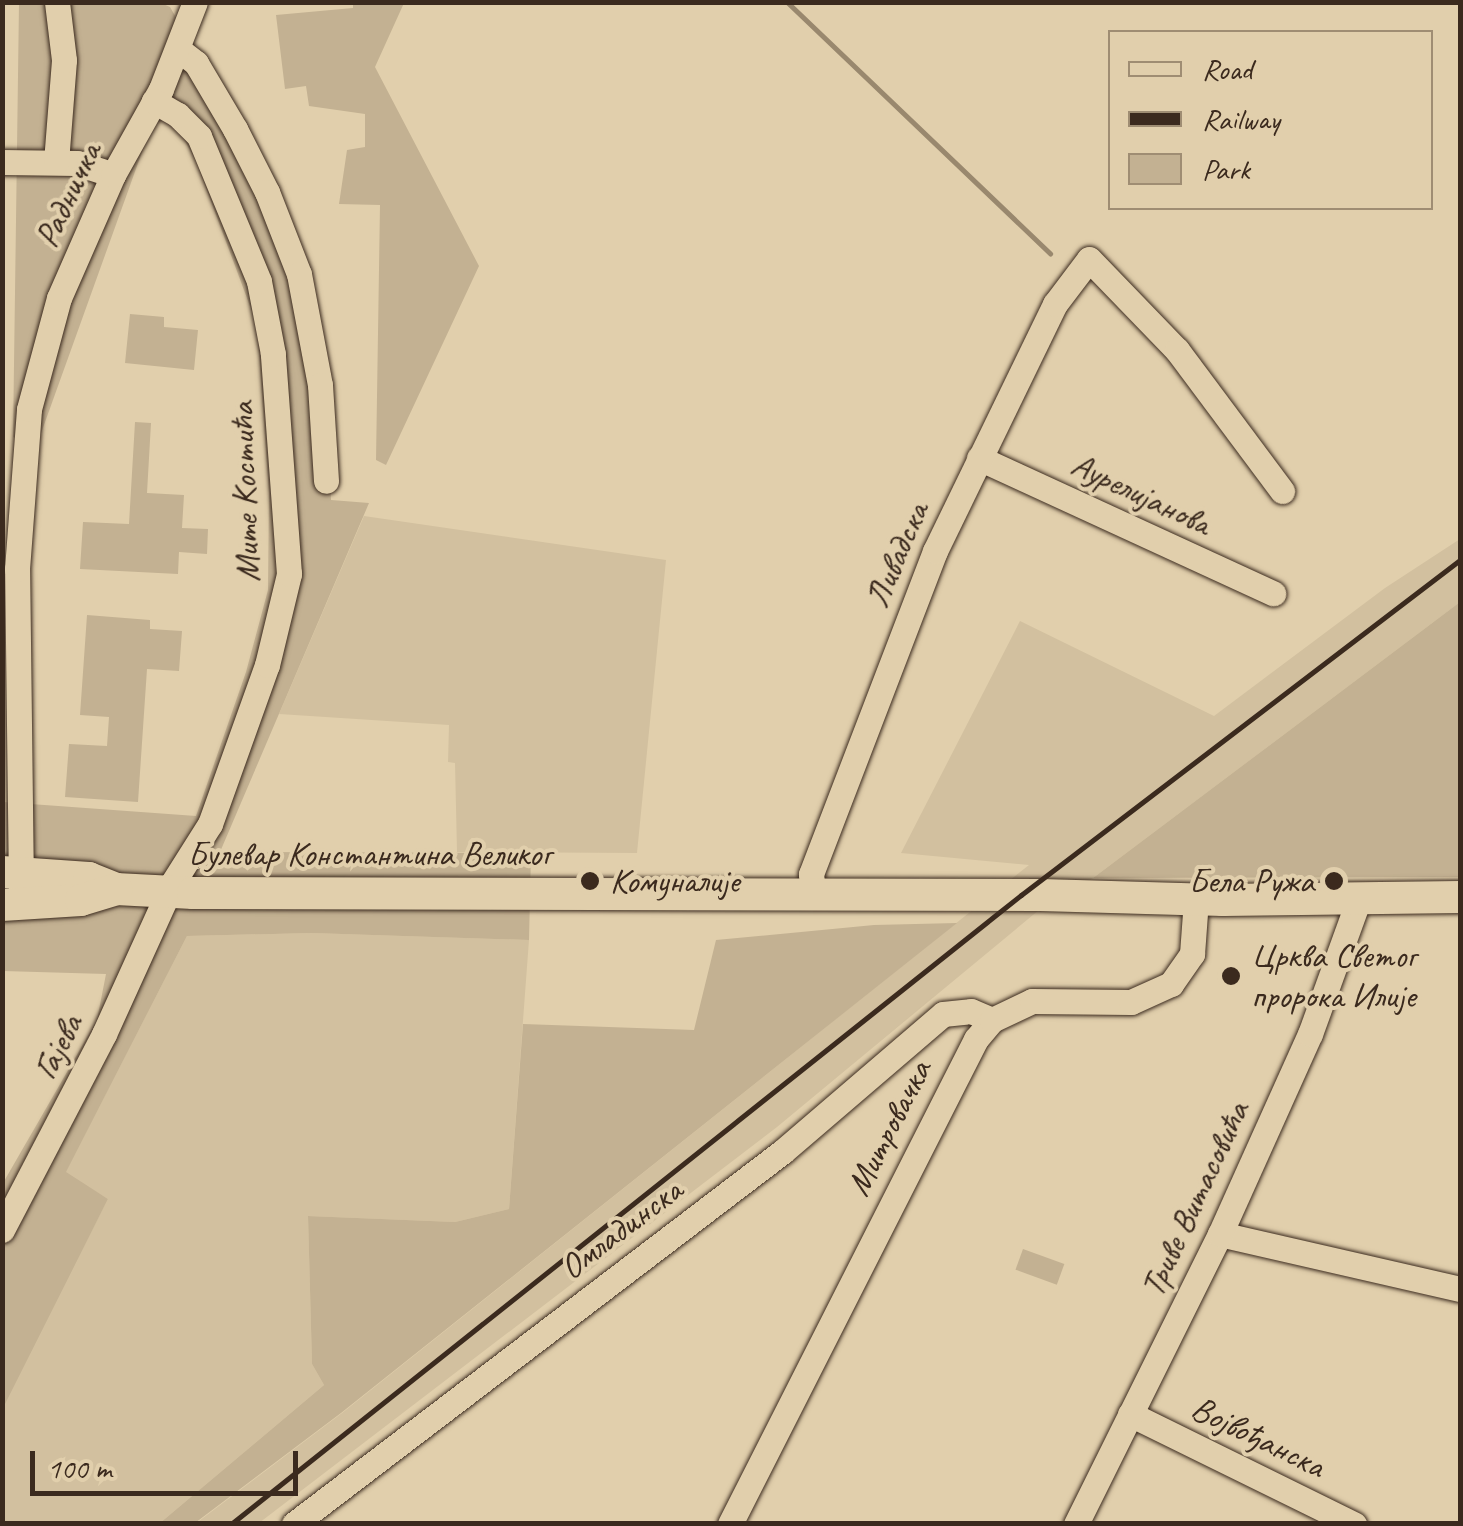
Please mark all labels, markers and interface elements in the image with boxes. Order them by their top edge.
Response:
legend [1108,30,1433,210]
text: Road [1202,50,1252,88]
text: Railway [1202,100,1280,138]
street label: Радничка [26,136,110,254]
text: Park [1202,150,1250,188]
street label: Мите Костића [221,400,269,584]
street label: Аурелијанова [1065,443,1217,545]
street label: Ливадска [856,496,938,614]
street label: Булевар Константина Великог [186,833,552,875]
place label: Комуналије [610,860,739,902]
place label: Бела Ружа [1189,860,1314,902]
marker: Комуналије [579,870,601,892]
marker: Бела Ружа [1323,870,1345,892]
place label: Црква Светог пророка Илије [1251,935,1417,1017]
marker: Црква Светог пророка Илије [1220,965,1242,987]
street label: Гајева [24,1008,92,1086]
street label: Митровачка [837,1053,941,1203]
street label: Триве Витасовића [1132,1095,1258,1303]
street label: Омладинска [552,1169,690,1289]
street label: Војвођанска [1184,1387,1332,1487]
scale bar [35,1431,302,1493]
text: 100 m [47,1449,112,1487]

